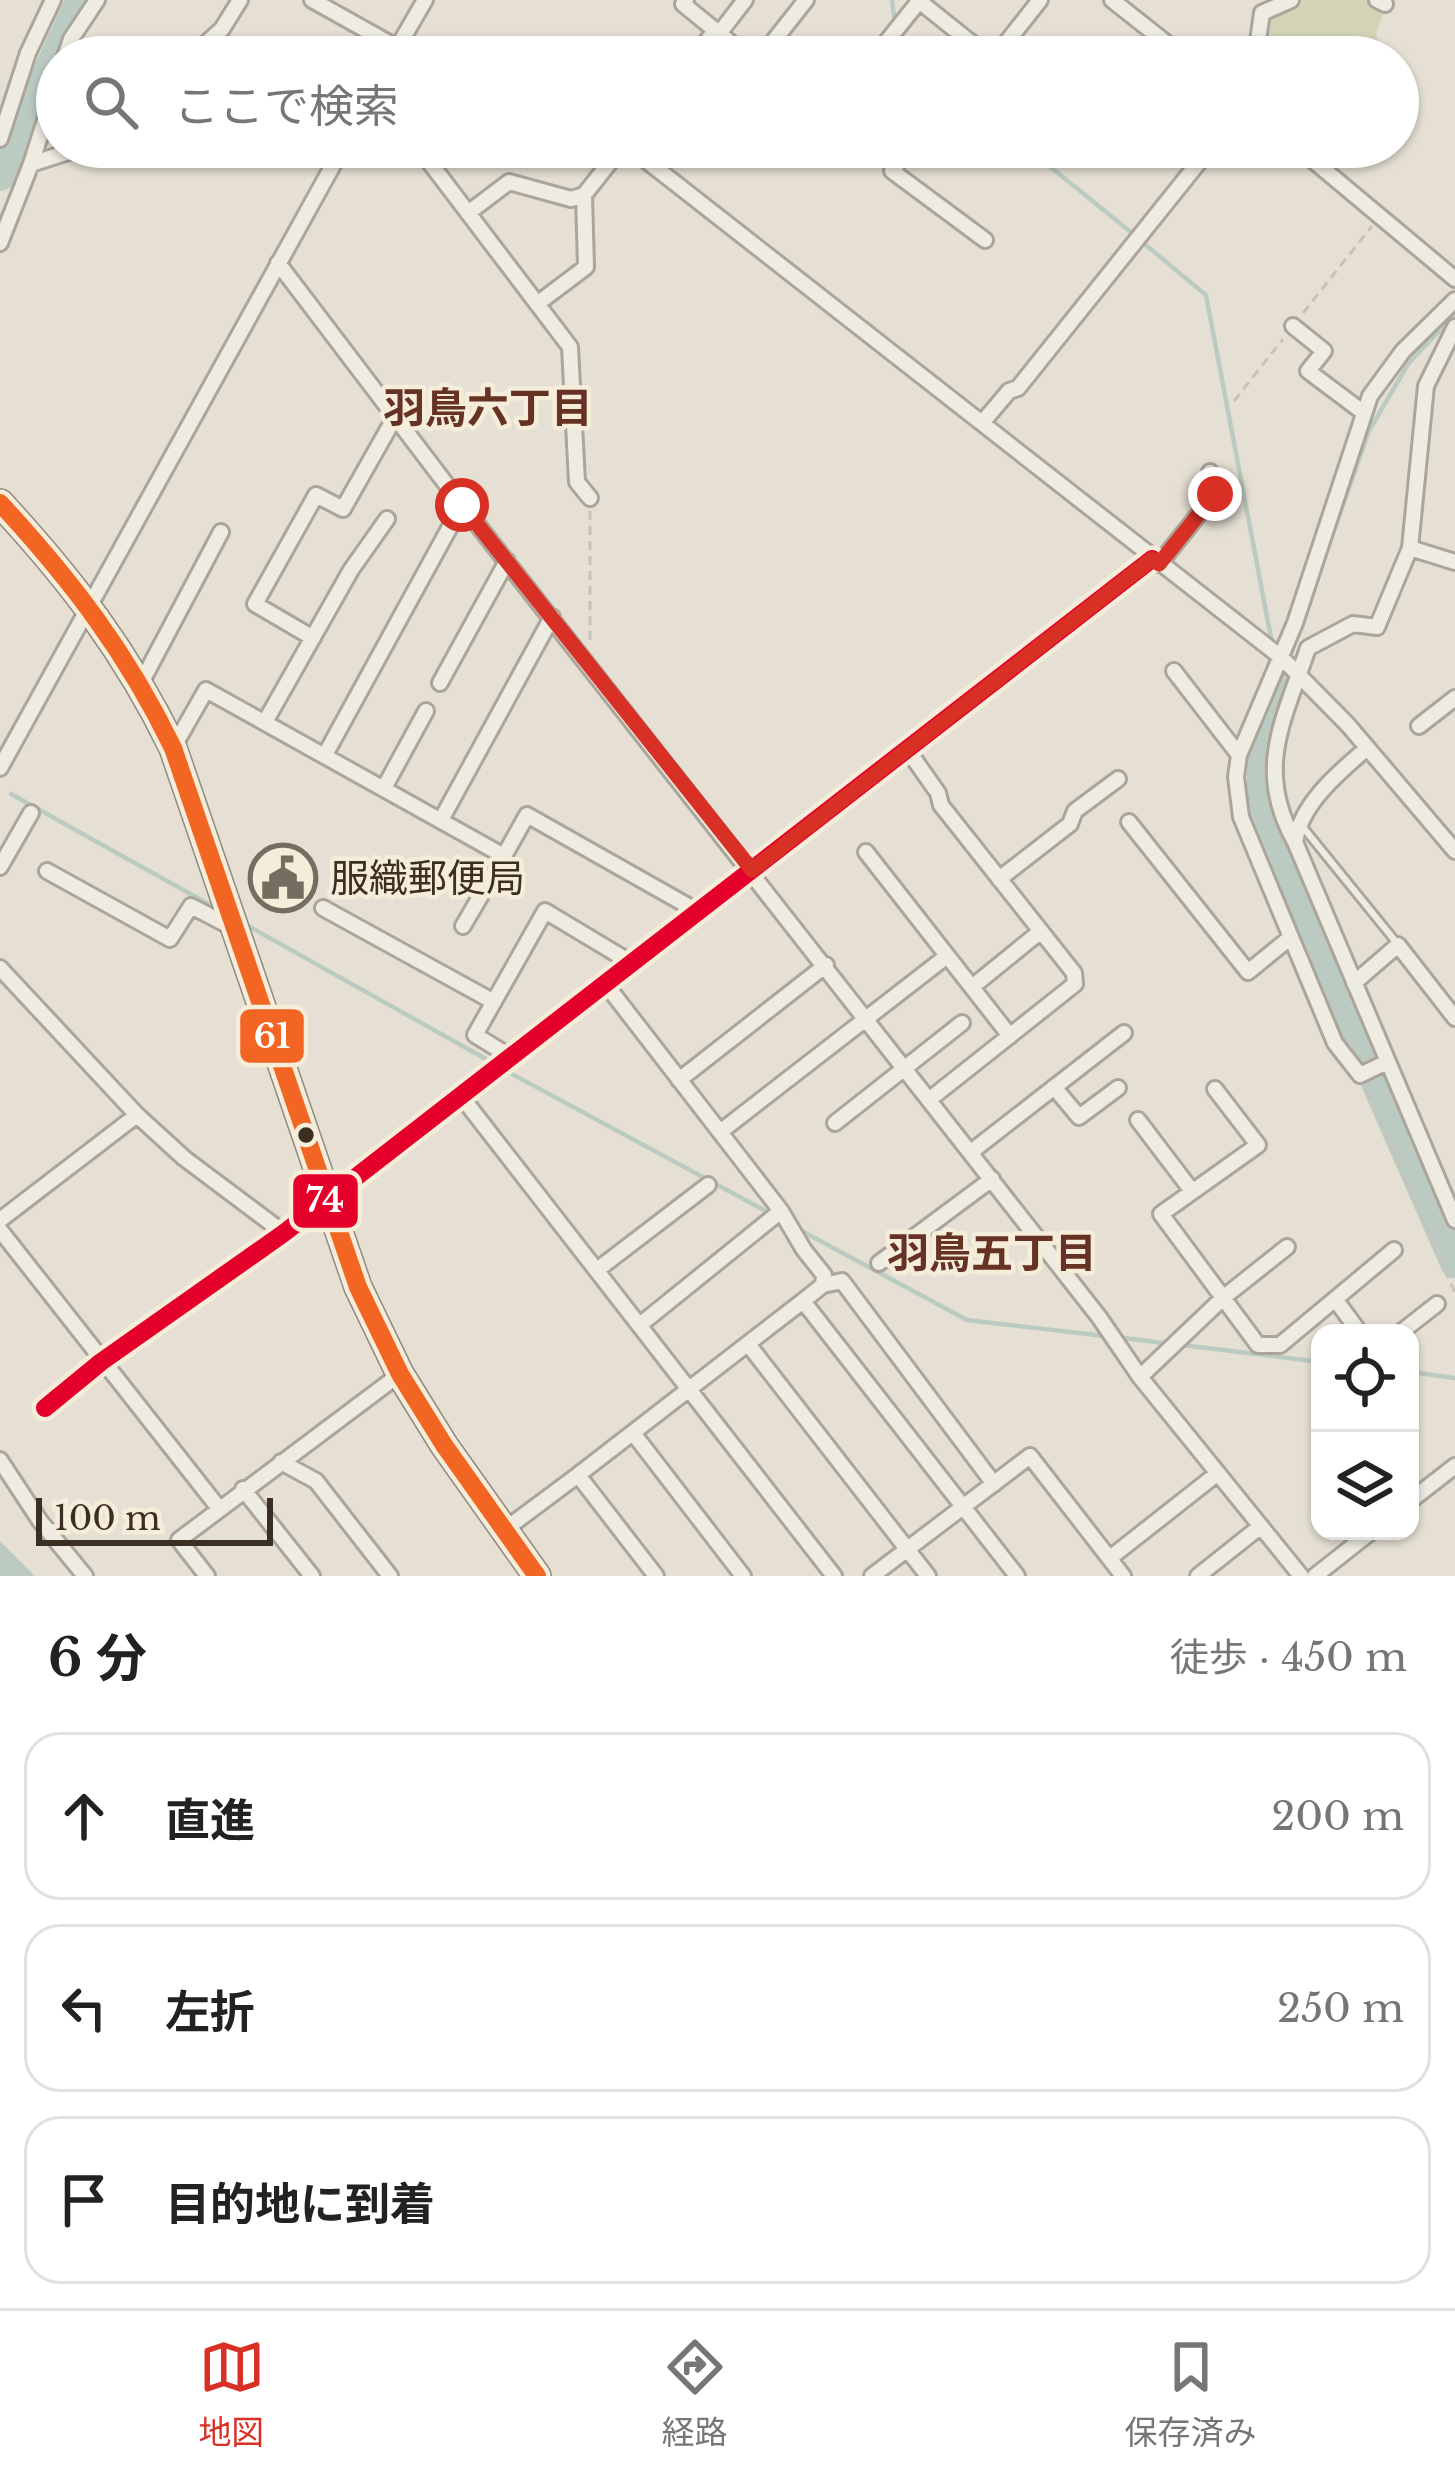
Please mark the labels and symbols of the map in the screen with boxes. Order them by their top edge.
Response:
district label: 羽鳥六丁目 [383,382,593,434]
route end [1188,467,1242,521]
route start [435,478,489,532]
public building icon: 服織郵便局 [248,843,318,913]
place label: 服織郵便局 [330,854,525,903]
line badge: 61 [238,1007,306,1065]
text: 61 [254,1016,290,1057]
unlabelled marker [295,1124,317,1146]
line badge: 74 [291,1172,360,1230]
text: 74 [306,1180,344,1221]
district label: 羽鳥五丁目 [887,1227,1097,1279]
scale bar [36,1492,273,1545]

